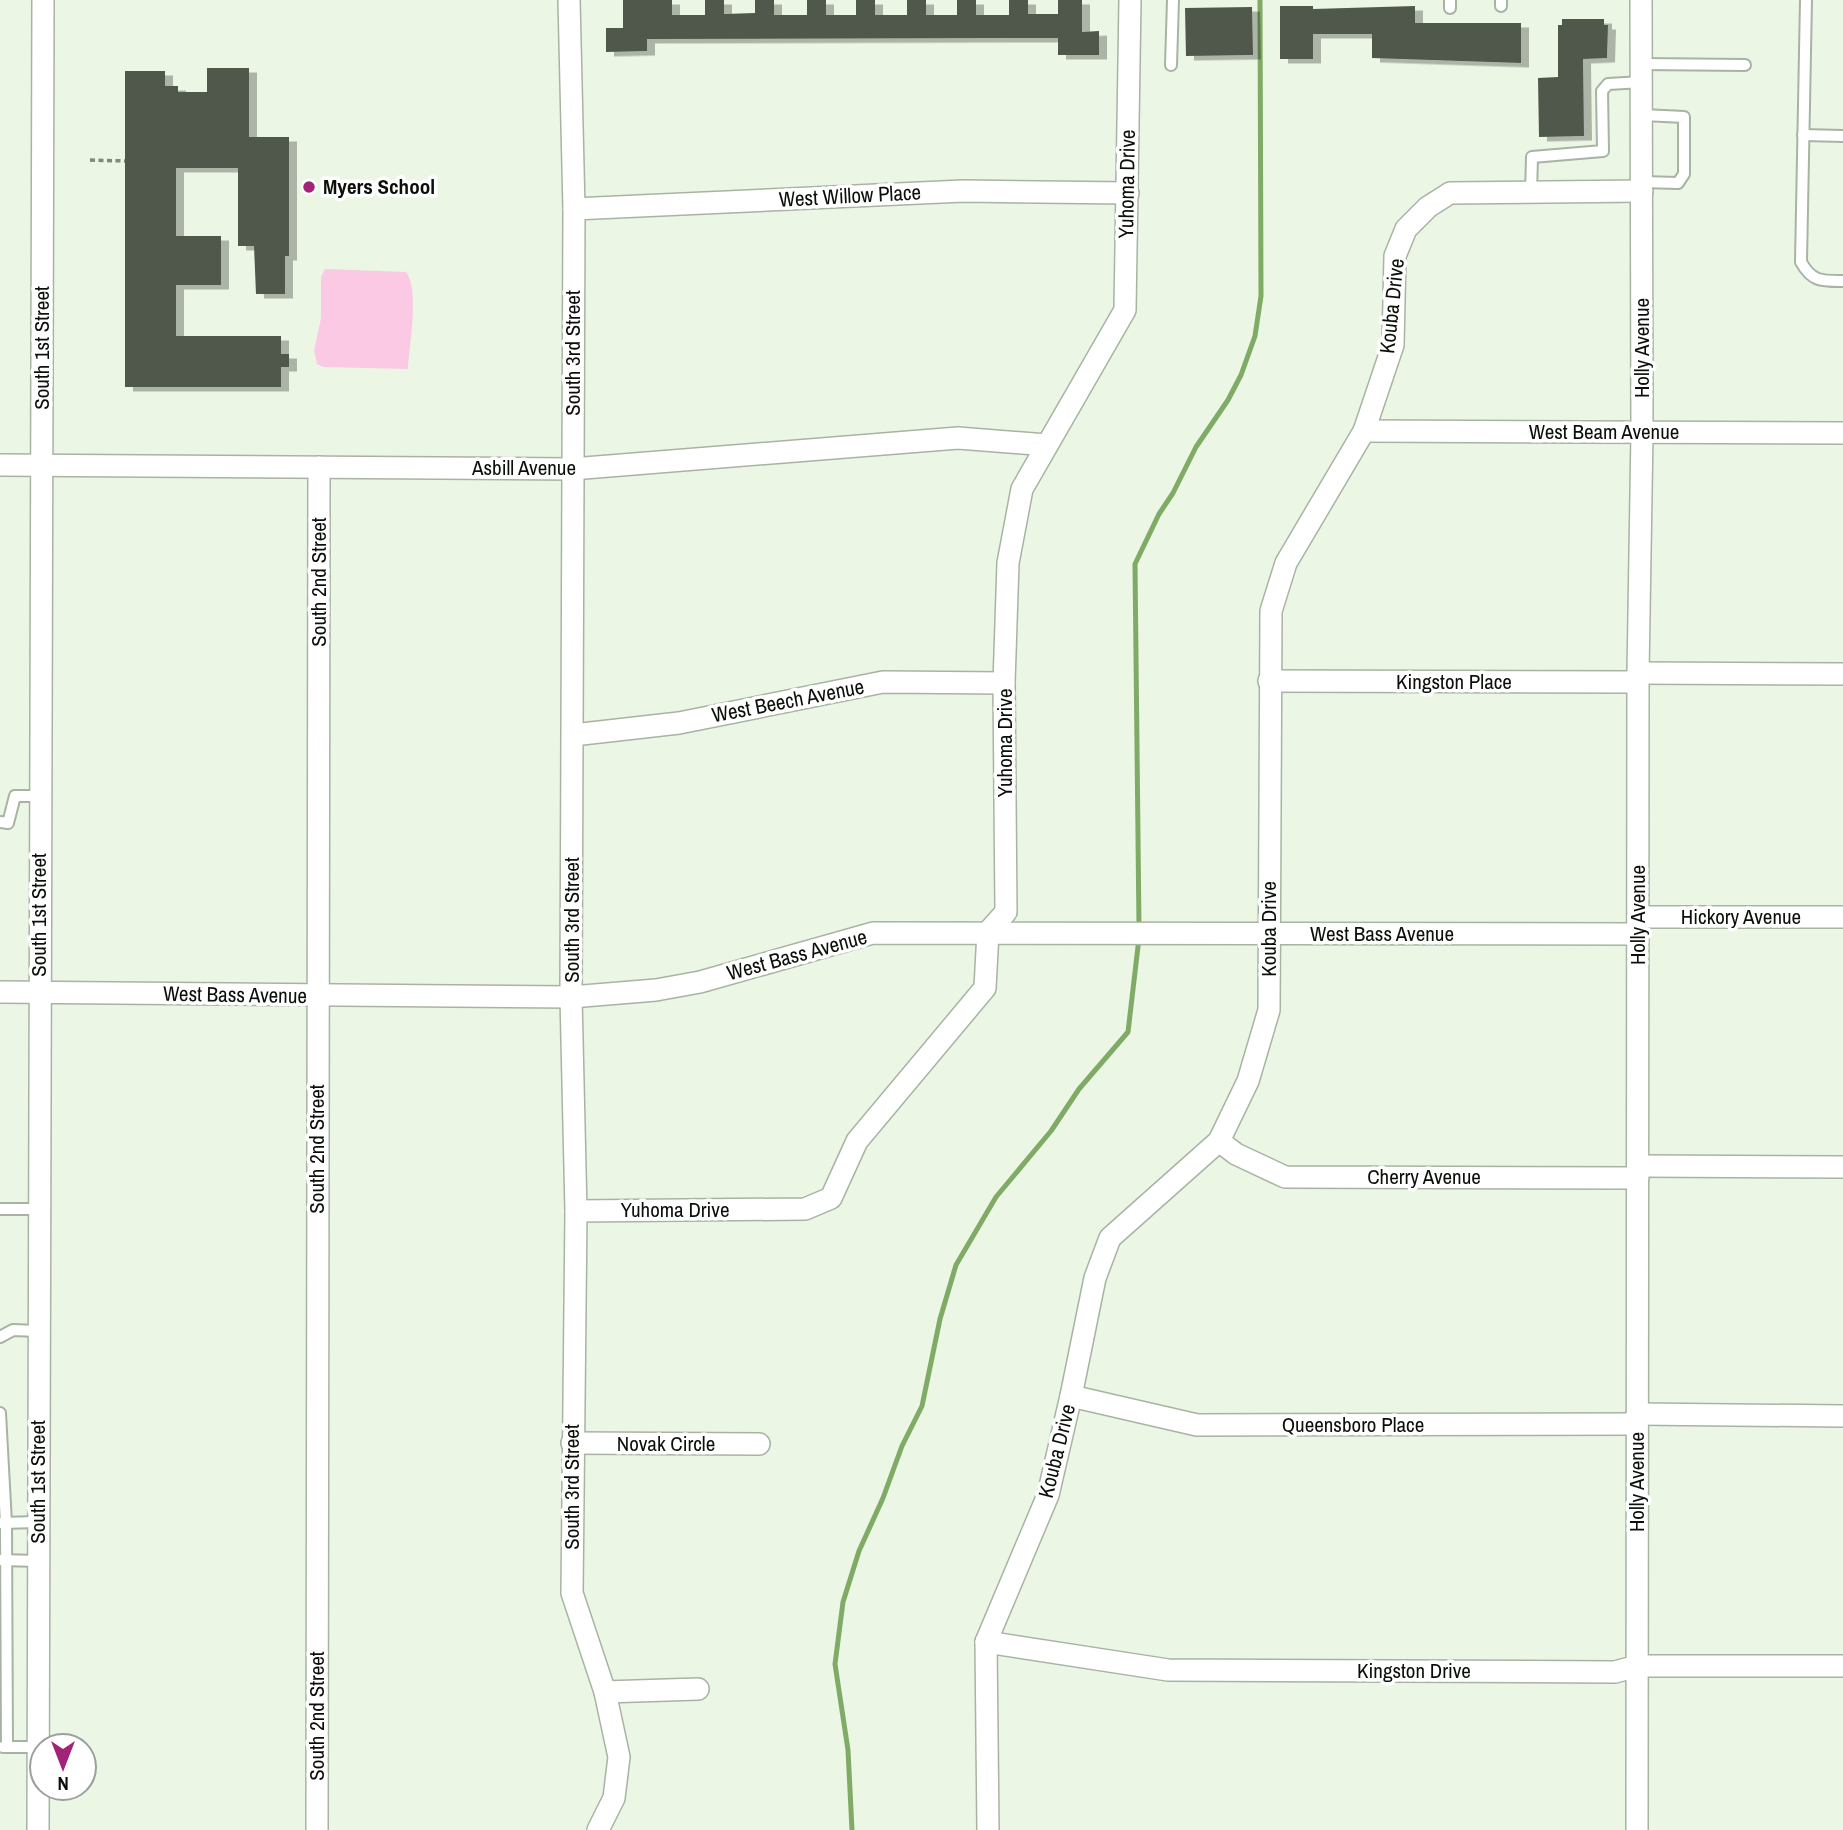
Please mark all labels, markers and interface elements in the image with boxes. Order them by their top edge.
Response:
street label: Yuhoma Drive [1111,129,1142,239]
place label: Myers School [323,172,435,201]
street label: West Willow Place [778,177,922,214]
marker: Myers School [301,179,317,195]
street label: Kouba Drive [1372,257,1411,355]
street label: South 1st Street [27,286,56,410]
street label: South 3rd Street [558,290,587,416]
street label: Holly Avenue [1627,298,1656,398]
street label: West Beam Avenue [1529,417,1679,446]
street label: Asbill Avenue [471,453,576,482]
street label: South 2nd Street [304,517,333,647]
street label: Kingston Place [1396,667,1512,696]
street label: West Beech Avenue [709,672,867,729]
street label: Yuhoma Drive [990,688,1019,798]
street label: South 1st Street [24,853,53,977]
street label: South 3rd Street [557,857,586,983]
street label: Holly Avenue [1623,865,1652,965]
street label: Kouba Drive [1254,881,1283,977]
street label: Hickory Avenue [1681,902,1801,931]
street label: West Bass Avenue [1310,919,1454,948]
street label: West Bass Avenue [724,922,870,987]
street label: West Bass Avenue [163,979,307,1010]
street label: South 2nd Street [302,1084,331,1214]
street label: Cherry Avenue [1367,1162,1481,1191]
street label: Yuhoma Drive [620,1195,730,1224]
street label: Kouba Drive [1031,1401,1082,1501]
street label: Queensboro Place [1282,1410,1424,1439]
street label: South 1st Street [23,1420,52,1544]
street label: South 3rd Street [557,1424,586,1550]
street label: Novak Circle [617,1429,715,1458]
street label: Holly Avenue [1622,1432,1651,1532]
street label: South 2nd Street [302,1651,331,1781]
street label: Kingston Drive [1357,1656,1471,1685]
north arrow [28,1732,98,1802]
text: N [57,1771,69,1797]

